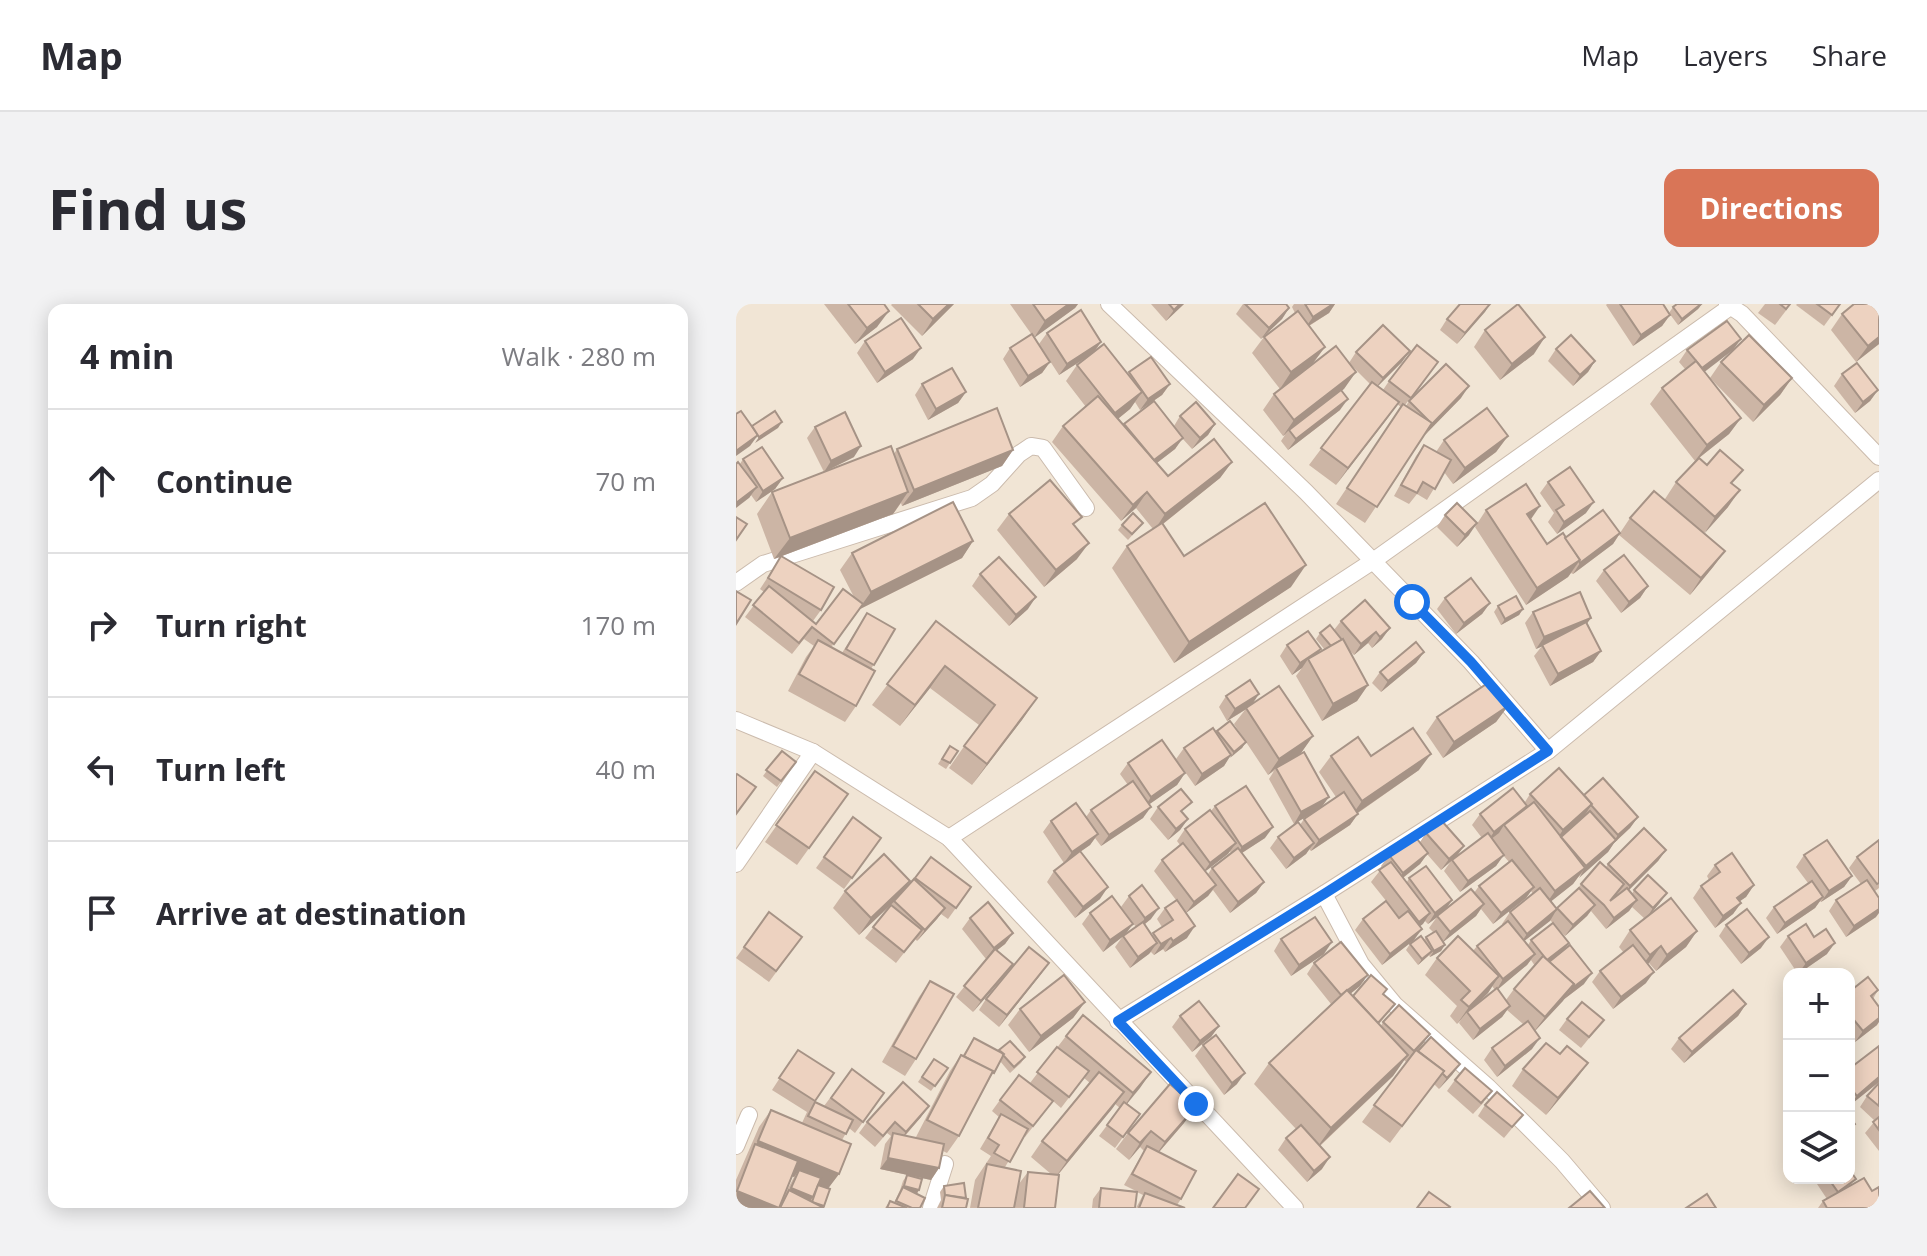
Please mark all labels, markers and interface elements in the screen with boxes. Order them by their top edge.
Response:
text: Map [40,29,123,81]
text: Map [1581,36,1639,74]
text: Layers [1683,36,1768,74]
text: Share [1812,36,1887,74]
button: Directions [1664,169,1879,247]
text: Find us [48,170,247,246]
text: 4 min [80,333,174,379]
text: Walk · 280 m [502,338,656,374]
icon: ahead [80,459,124,503]
text: Continue [156,461,293,502]
text: 70 m [595,463,656,499]
route start [1394,584,1430,620]
icon: right [80,603,124,647]
text: Turn right [156,605,307,646]
text: 170 m [581,607,656,643]
icon: left [80,747,124,791]
text: Turn left [156,749,286,790]
text: 40 m [595,751,656,787]
icon: arrive [80,891,124,935]
text: Arrive at destination [156,893,467,934]
map controls [1783,968,1855,1184]
button: + [1783,968,1855,1040]
button: − [1783,1040,1855,1112]
route end [1178,1086,1214,1122]
button: layers [1783,1112,1855,1184]

